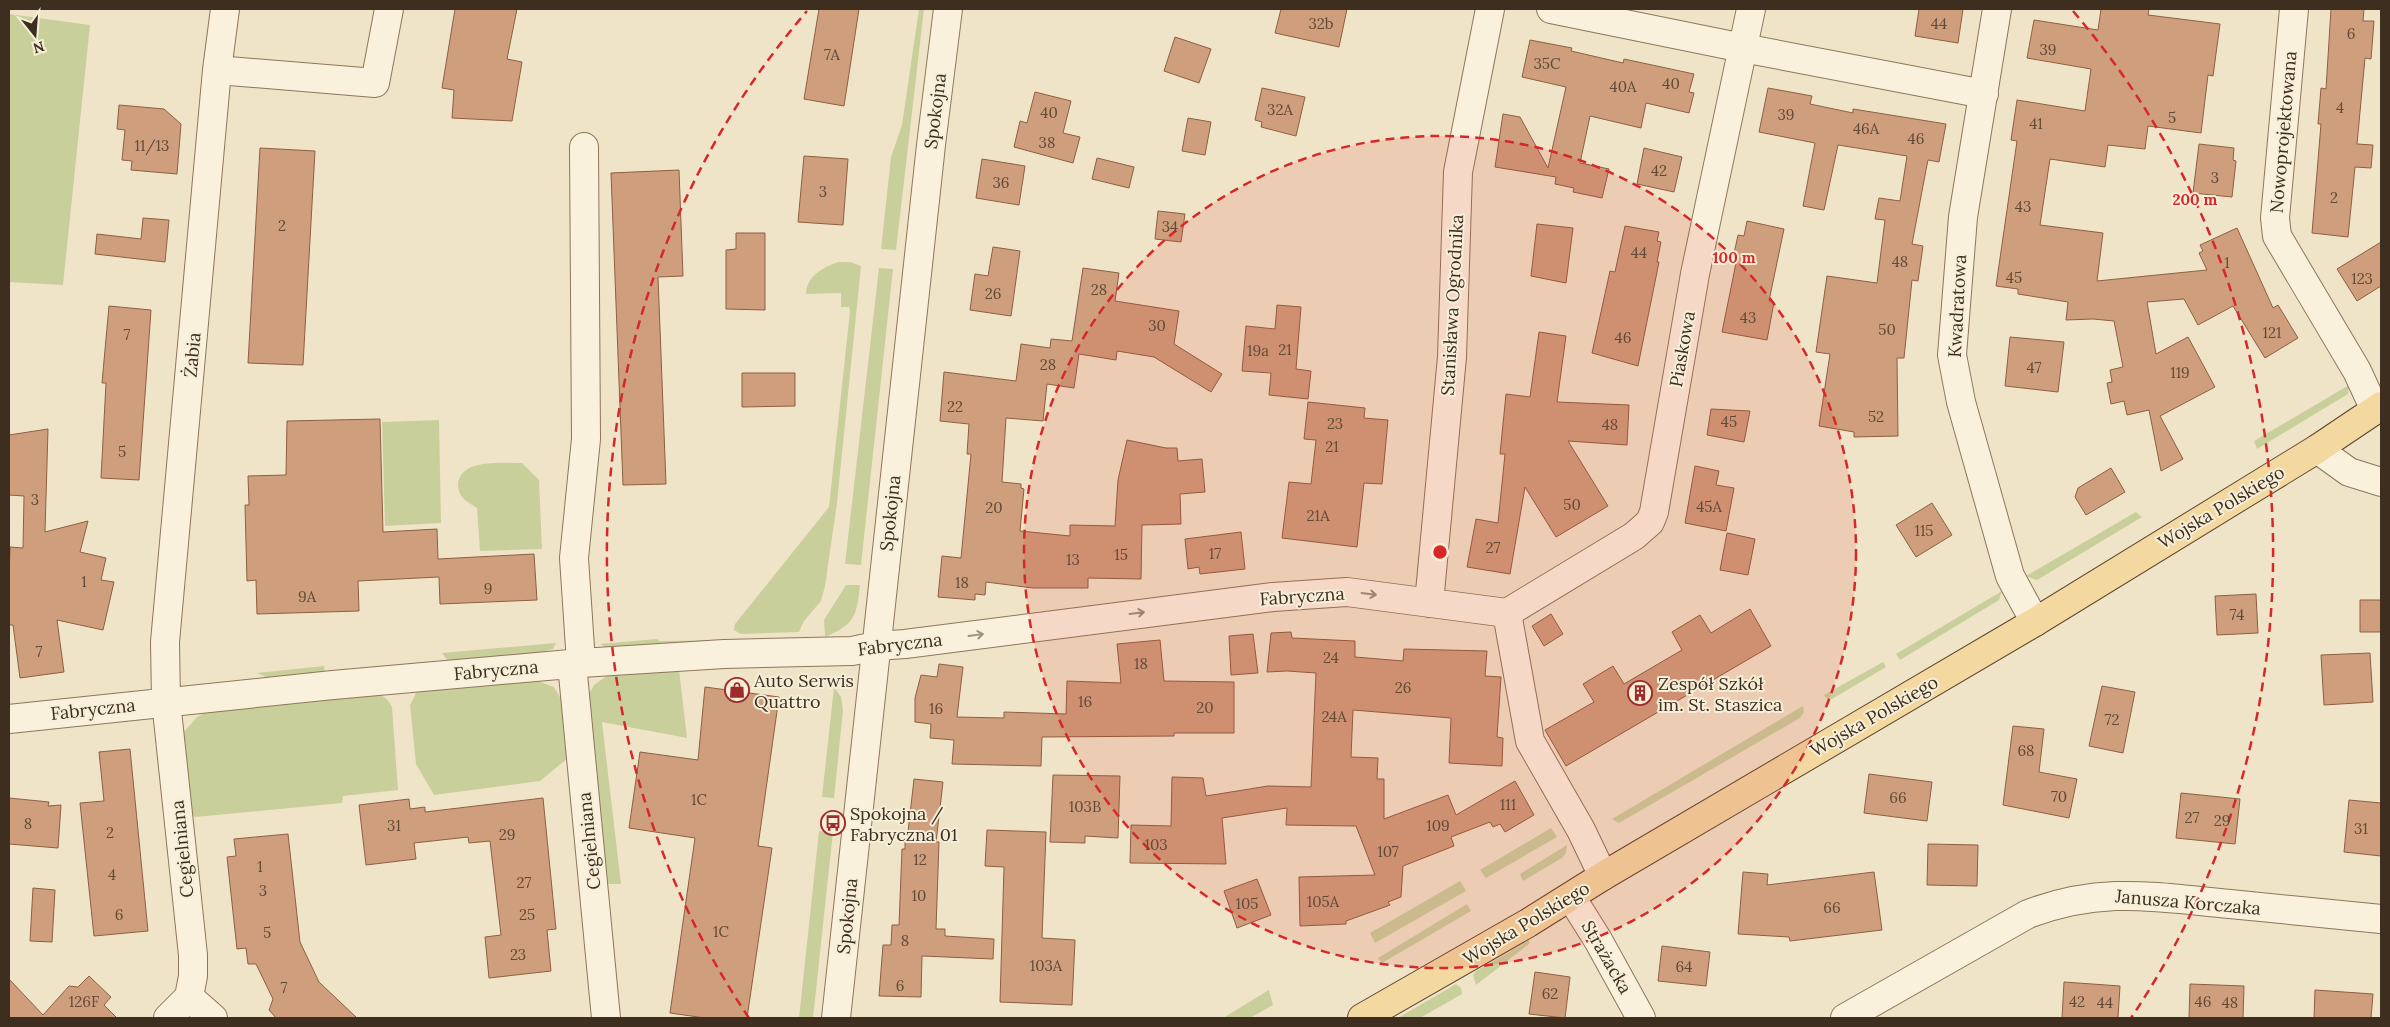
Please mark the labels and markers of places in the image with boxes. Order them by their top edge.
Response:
centre of rings [1431,543,1449,561]
place label: Auto Serwis Quattro [753,669,854,713]
place label: Zespół Szkół im. St. Staszica [1658,672,1782,716]
shop icon: Auto Serwis Quattro [724,677,750,703]
building icon: Zespół Szkół im. St. Staszica [1627,680,1653,706]
place label: Spokojna / Fabryczna 01 [850,802,958,846]
bus stop icon: Spokojna / Fabryczna 01 [820,810,846,836]

